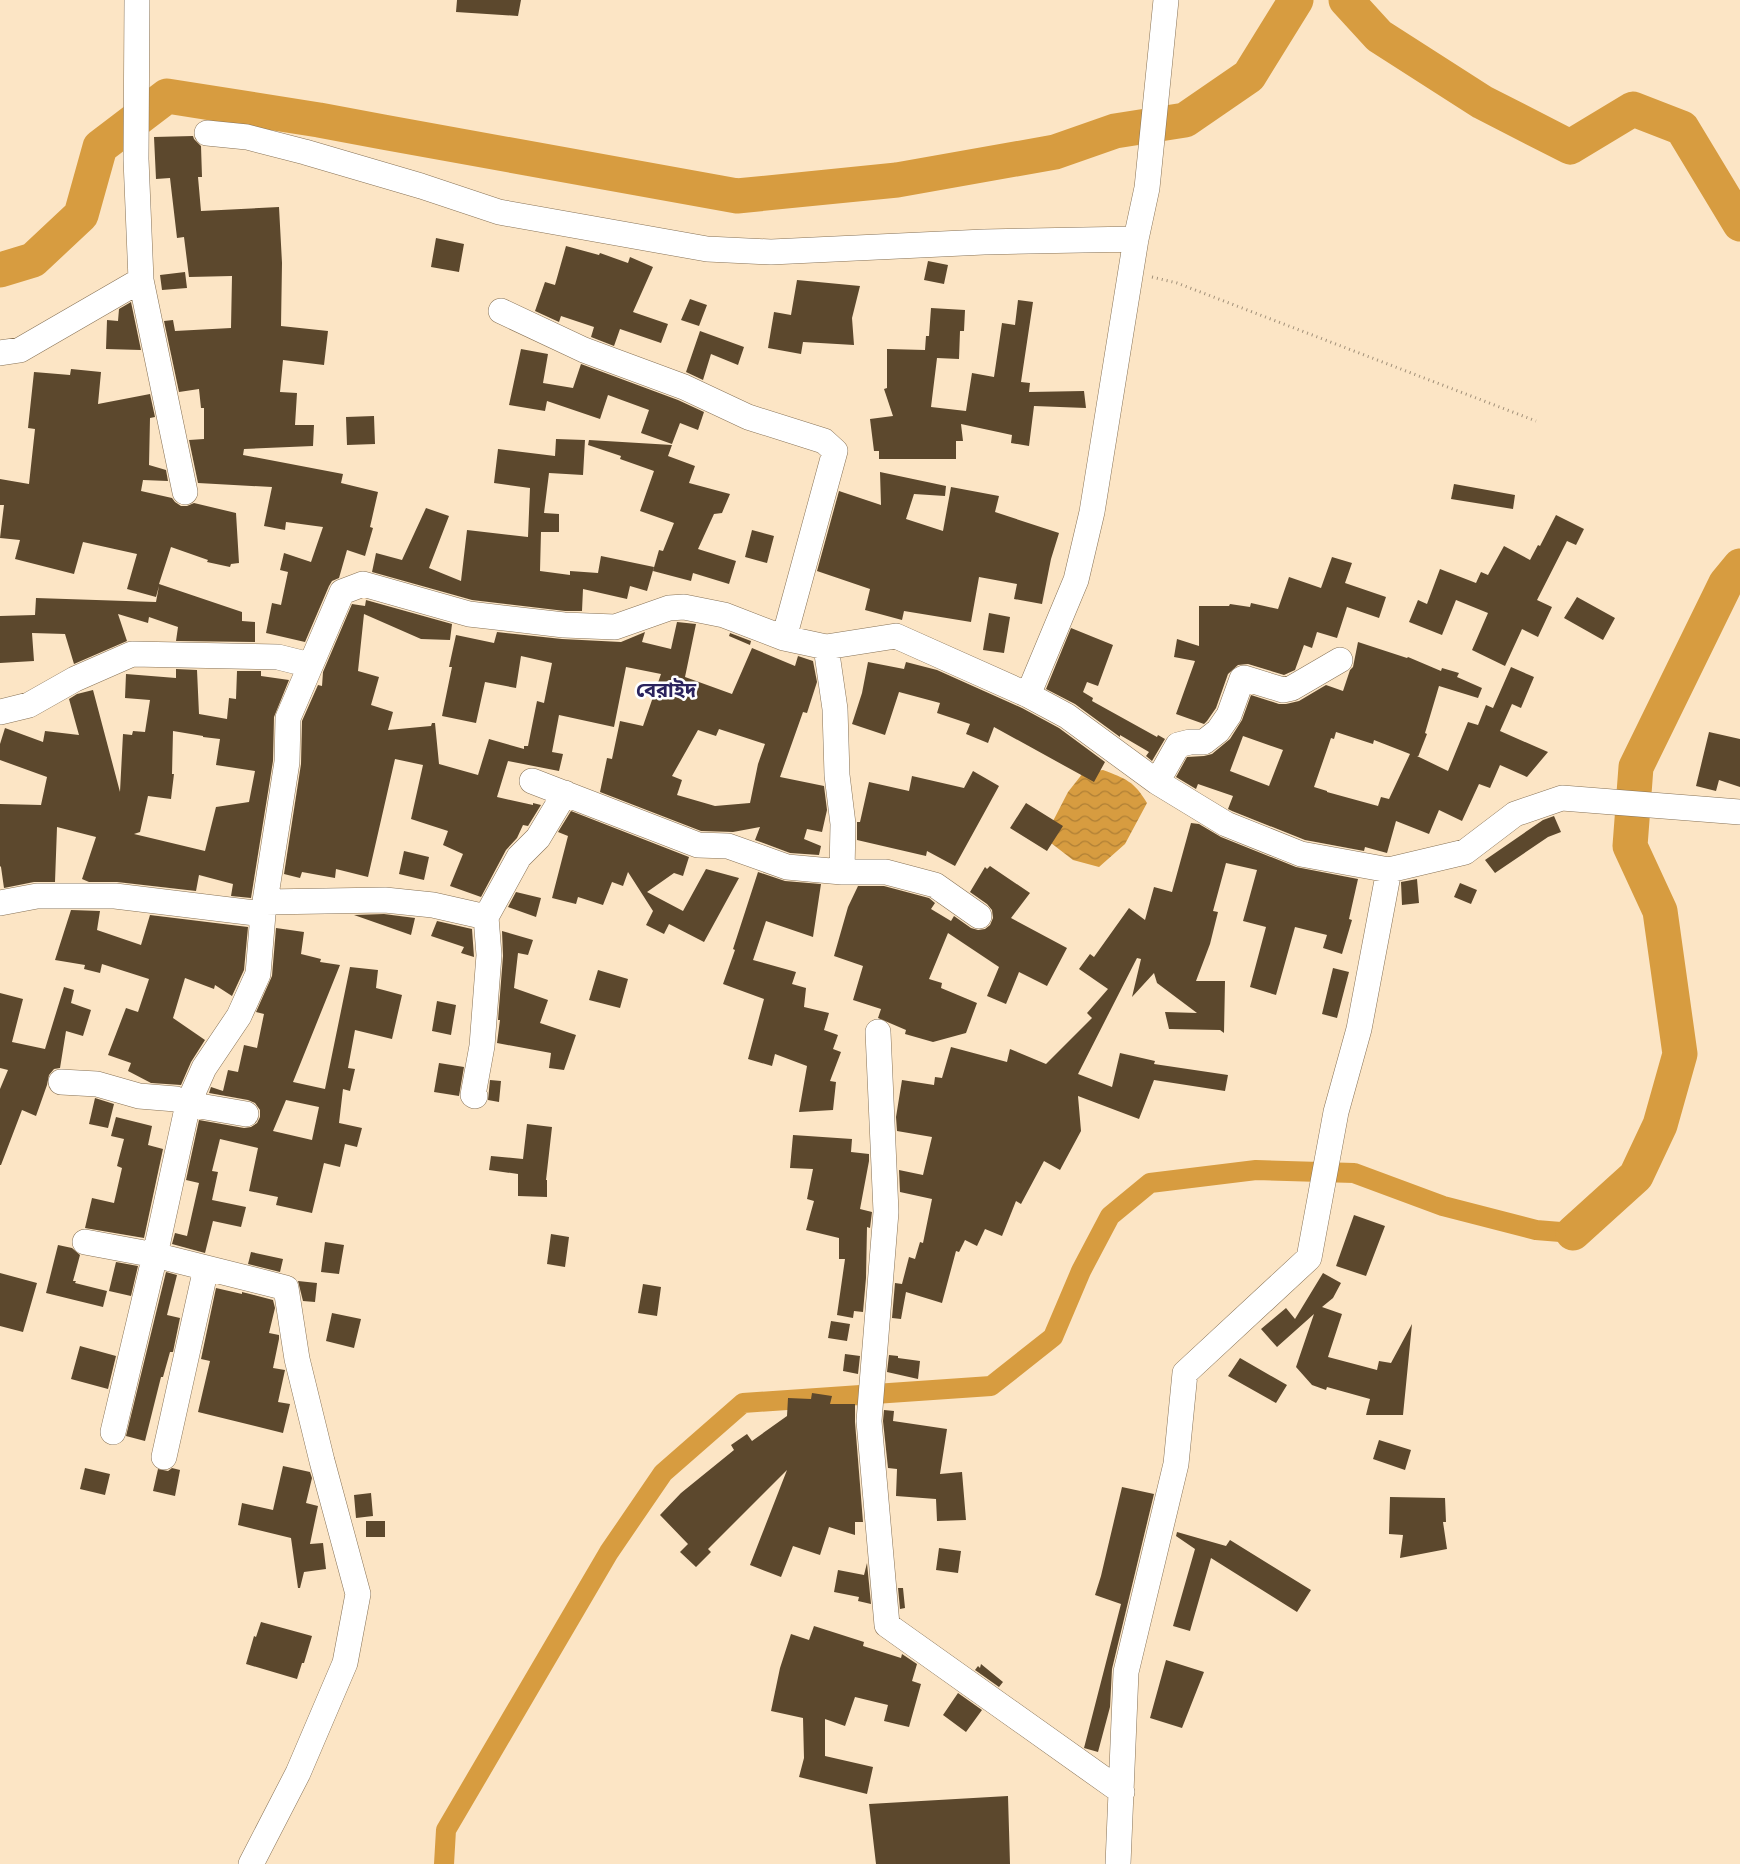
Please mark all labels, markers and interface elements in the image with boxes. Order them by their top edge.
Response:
district label: বেরাইদ [636,676,697,703]

